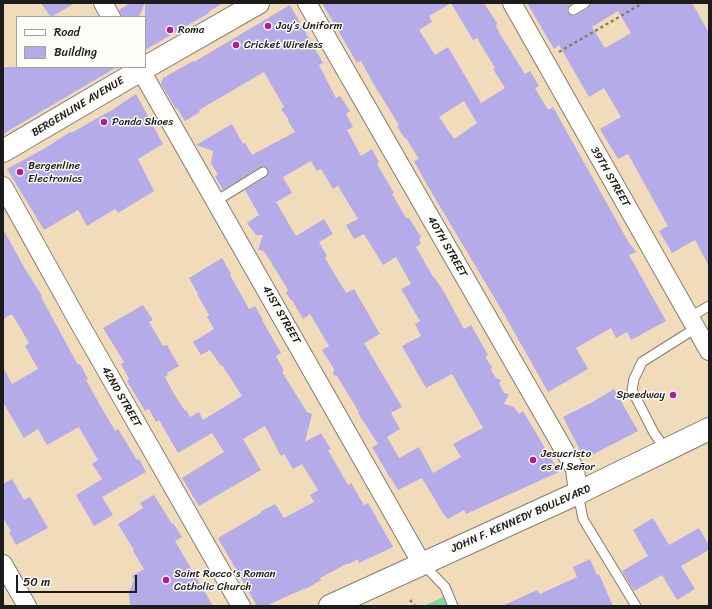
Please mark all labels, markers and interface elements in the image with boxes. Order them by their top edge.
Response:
legend [16,16,146,68]
place label: Jay’s Uniform [276,19,342,33]
text: Road [54,21,80,43]
marker: Jay’s Uniform [263,21,273,31]
place label: Roma [178,23,204,37]
marker: Roma [165,25,175,35]
place label: Cricket Wireless [244,38,323,52]
marker: Cricket Wireless [231,40,241,50]
text: Building [54,41,97,63]
street label: BERGENLINE AVENUE [29,74,127,140]
place label: Panda Shoes [112,115,173,129]
marker: Panda Shoes [99,117,109,127]
street label: 39TH STREET [587,145,633,209]
place label: Bergenline Electronics [28,159,82,185]
marker: Bergenline Electronics [15,167,25,177]
street label: 40TH STREET [424,214,470,280]
street label: 41ST STREET [259,284,303,346]
street label: 42ND STREET [98,364,144,430]
place label: Speedway [616,388,665,402]
marker: Speedway [668,390,678,400]
place label: Jesucristo es el Señor [541,447,595,473]
marker: Jesucristo es el Señor [528,455,538,465]
street label: JOHN F. KENNEDY BOULEVARD [449,482,593,556]
scale bar [18,567,139,593]
place label: Saint Rocco's Roman Catholic Church [174,567,276,593]
text: 50 m [23,571,50,593]
marker: Saint Rocco's Roman Catholic Church [161,575,171,585]

